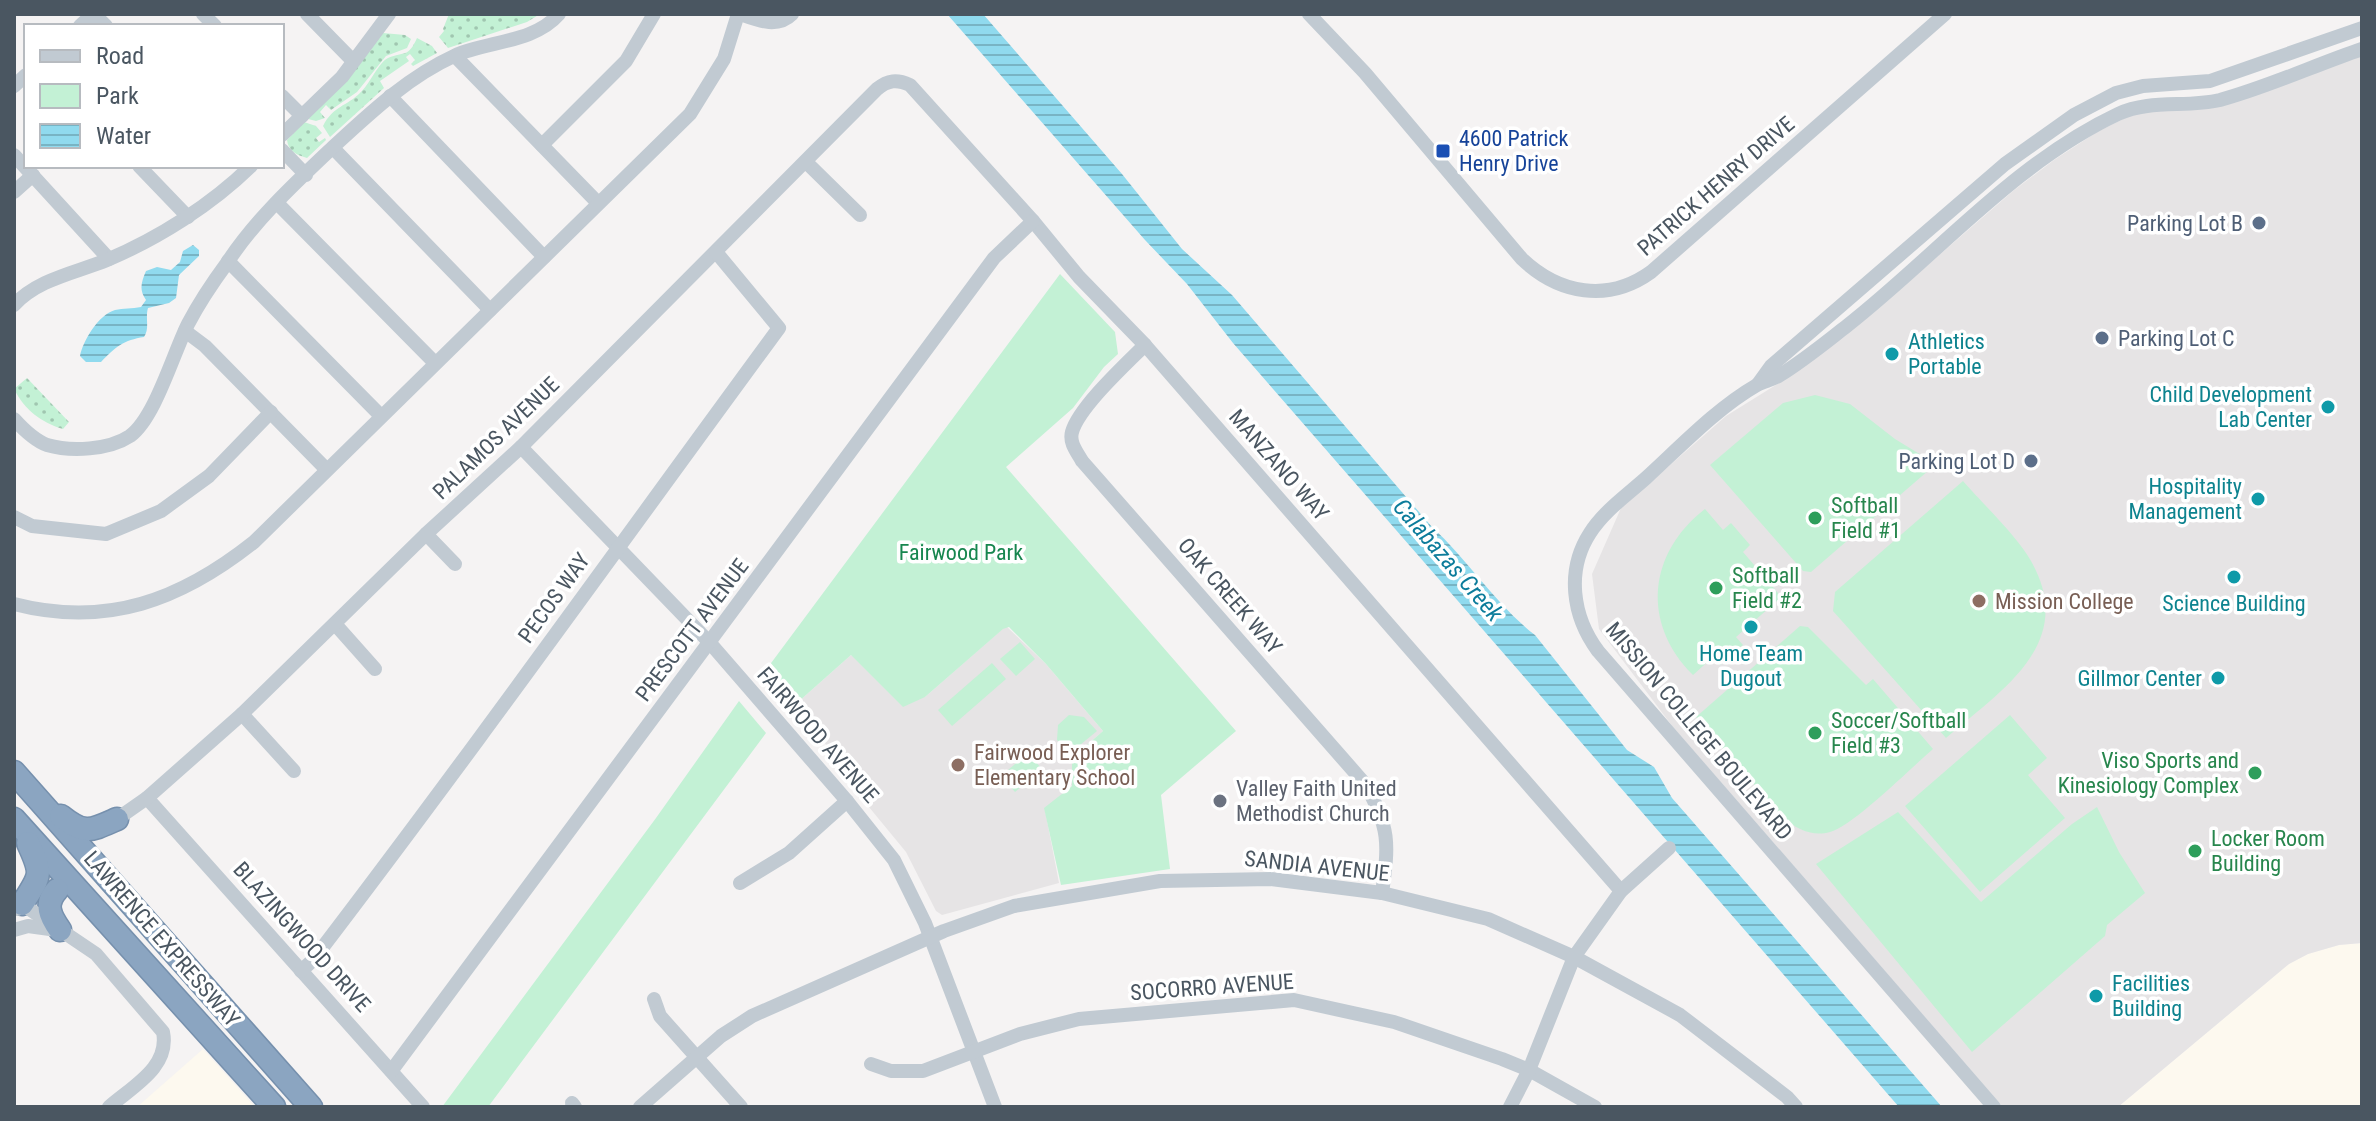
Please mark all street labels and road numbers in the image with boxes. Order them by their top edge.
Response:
street label: PATRICK HENRY DRIVE [1633,111,1799,261]
street label: PALAMOS AVENUE [428,372,564,504]
street label: MANZANO WAY [1224,404,1334,526]
street label: OAK CREEK WAY [1173,533,1287,659]
street label: PECOS WAY [513,548,595,648]
street label: PRESCOTT AVENUE [630,554,754,706]
street label: MISSION COLLEGE BOULEVARD [1601,617,1797,845]
street label: FAIRWOOD AVENUE [752,662,884,808]
street label: LAWRENCE EXPRESSWAY [79,846,245,1032]
street label: SANDIA AVENUE [1243,846,1391,886]
street label: BLAZINGWOOD DRIVE [228,857,376,1017]
street label: SOCORRO AVENUE [1129,969,1295,1005]

